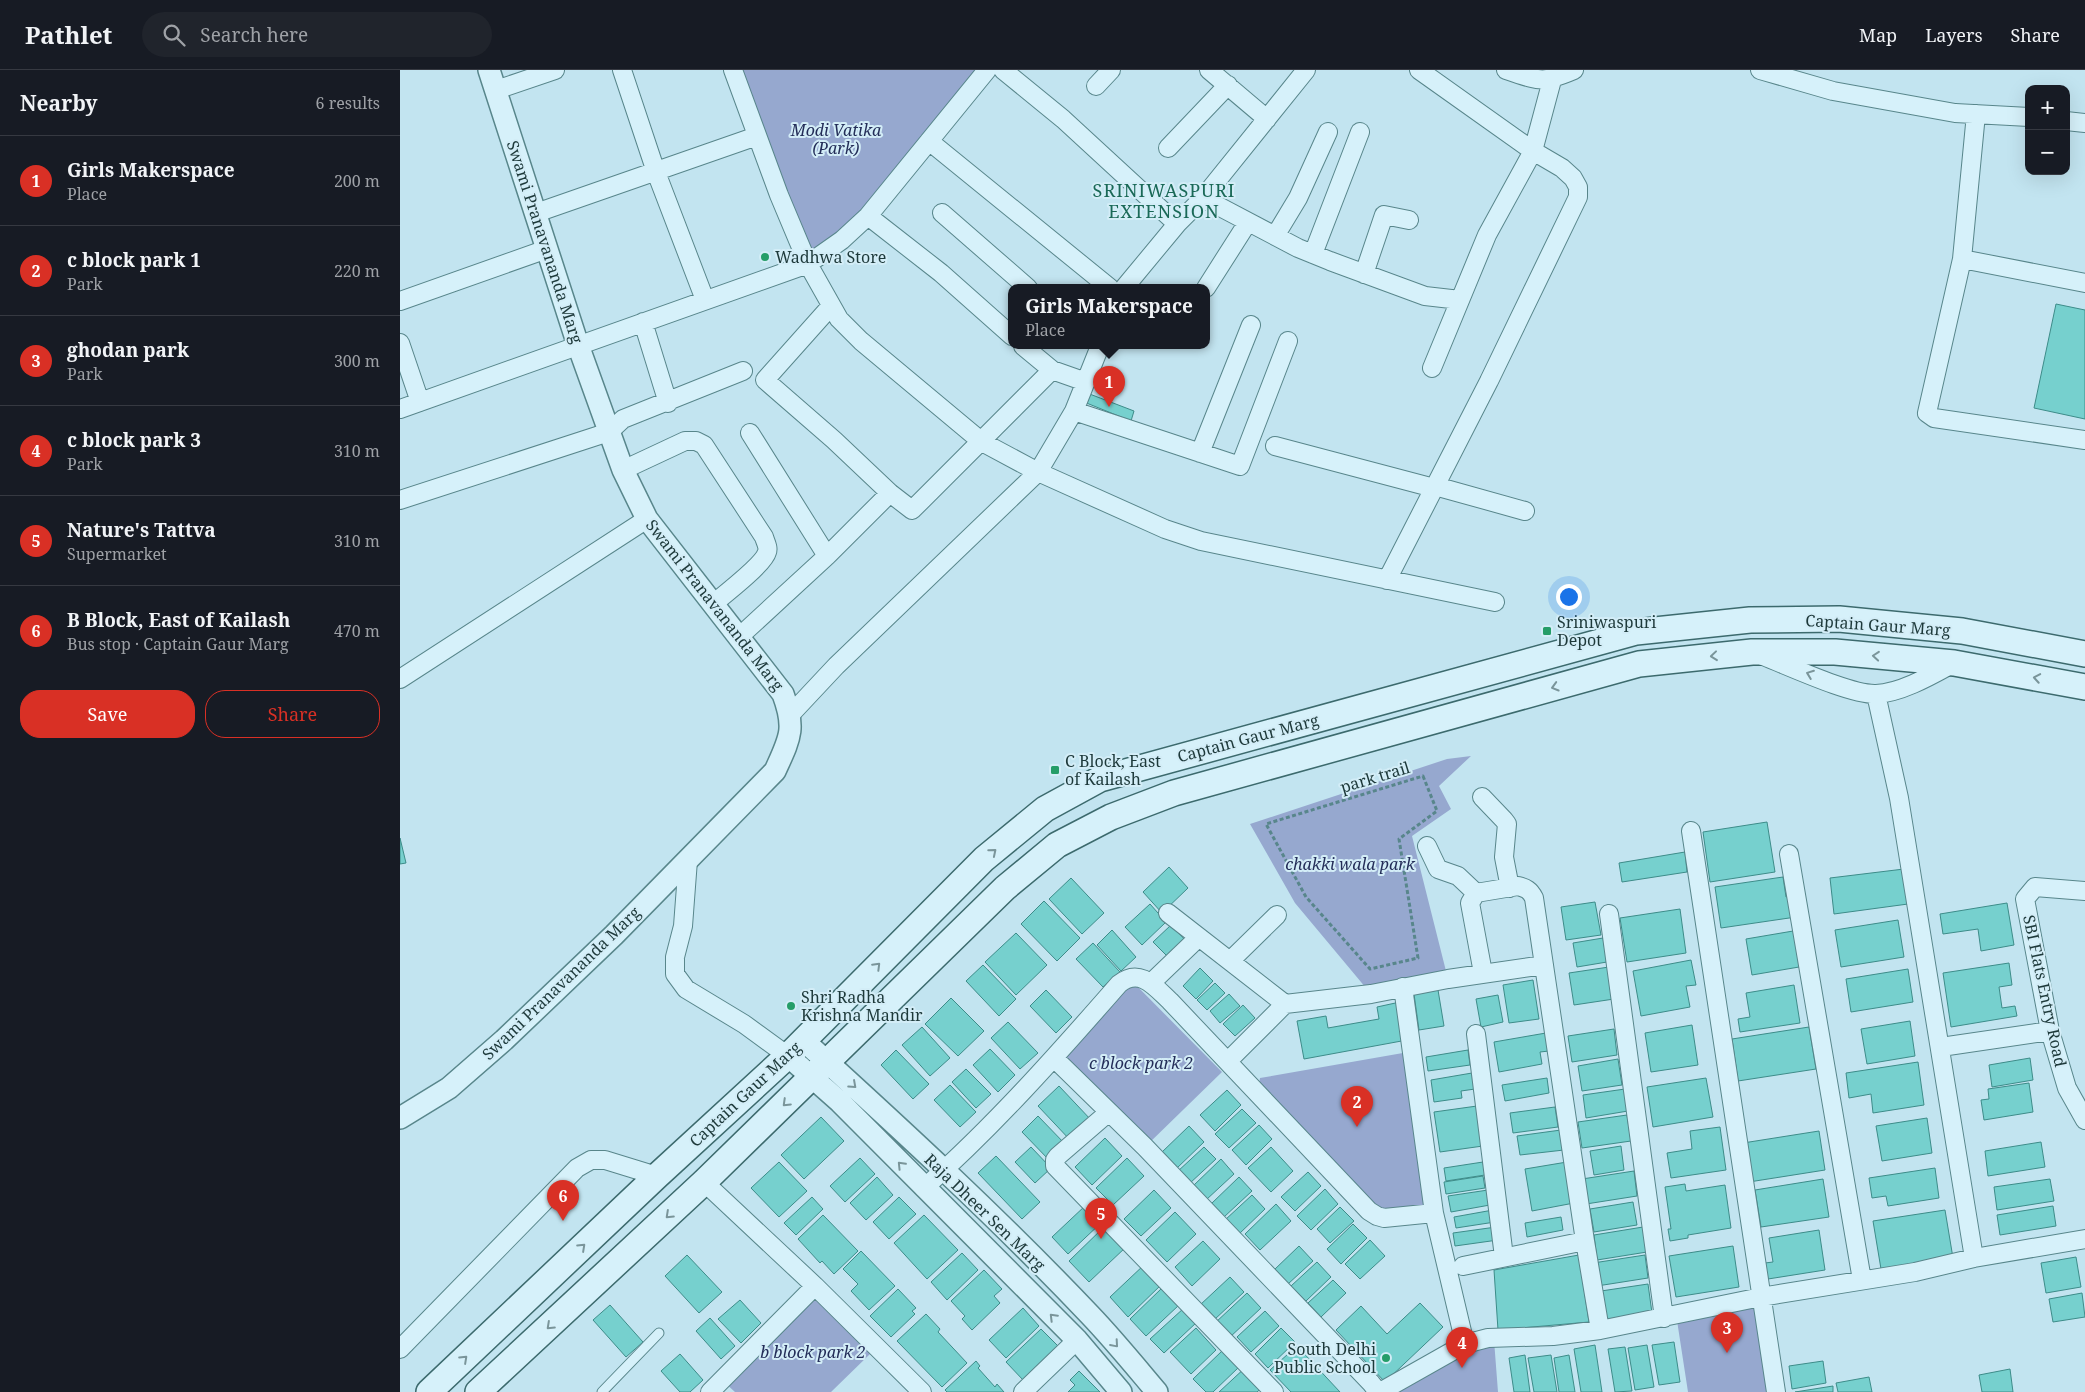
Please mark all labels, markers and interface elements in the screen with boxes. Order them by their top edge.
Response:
search box [142,12,492,57]
text: Pathlet [25,18,112,51]
icon: search [160,21,188,49]
text: Search here [200,22,308,48]
text: Map [1859,23,1897,47]
text: Layers [1925,23,1983,47]
text: Share [2011,23,2060,47]
map controls [2025,85,2070,175]
button: + [2025,85,2070,130]
text: Nearby [20,89,98,117]
text: 6 results [316,92,380,114]
park label: Modi Vatika (Park) [790,119,882,159]
button: − [2025,130,2070,175]
street label: Swami Pranavananda Marg [502,138,588,347]
text: Girls Makerspace [67,157,235,183]
text: 1 [31,170,41,192]
text: 200 m [334,170,380,192]
district label: SRINIWASPURI EXTENSION [1093,178,1235,223]
text: Place [67,183,107,205]
place label: Wadhwa Store [775,246,886,268]
text: c block park 1 [67,247,201,273]
marker: Wadhwa Store [759,251,771,263]
text: 2 [31,260,41,282]
text: 220 m [334,260,380,282]
text: Park [67,273,103,295]
popup [1008,284,1210,349]
text: Girls Makerspace [1025,293,1193,319]
text: Place [1025,319,1065,341]
text: ghodan park [67,337,189,363]
text: 3 [31,350,41,372]
text: 300 m [334,350,380,372]
text: Park [67,363,103,385]
pin: 1 [1093,366,1125,407]
text: c block park 3 [67,427,201,453]
text: 4 [31,440,41,462]
text: 310 m [334,440,380,462]
text: Park [67,453,103,475]
street label: Swami Pranavananda Marg [641,515,789,696]
text: Nature's Tattva [67,517,216,543]
text: 5 [31,530,41,552]
text: 310 m [334,530,380,552]
text: Supermarket [67,543,167,565]
your location [1556,584,1582,610]
text: B Block, East of Kailash [67,607,290,633]
street label: Captain Gaur Marg [1805,609,1952,641]
place label: Sriniwaspuri Depot [1557,611,1656,651]
text: 6 [31,620,41,642]
text: 470 m [334,620,380,642]
marker: Sriniwaspuri Depot [1541,625,1553,637]
text: Bus stop · Captain Gaur Marg [67,633,289,655]
one-way arrow [1710,650,1718,661]
one-way arrow [1872,651,1880,662]
one-way arrow [1806,670,1815,680]
one-way arrow [2033,673,2041,684]
one-way arrow [1552,682,1560,692]
button: Save [20,690,195,738]
button: Share [205,690,380,738]
street label: Captain Gaur Marg [1175,708,1321,767]
place label: C Block, East of Kailash [1065,750,1161,790]
street label: park trail [1337,756,1413,798]
marker: C Block, East of Kailash [1049,764,1061,776]
one-way arrow [987,849,996,858]
park label: chakki wala park [1285,853,1416,875]
street label: Swami Pranavananda Marg [477,901,645,1065]
street label: SBI Flats Entry Road [2018,913,2072,1069]
one-way arrow [872,963,881,972]
place label: Shri Radha Krishna Mandir [801,986,923,1026]
marker: Shri Radha Krishna Mandir [785,1000,797,1012]
street label: Captain Gaur Marg [684,1036,806,1152]
park label: c block park 2 [1089,1052,1193,1074]
one-way arrow [847,1079,856,1088]
pin: 2 [1341,1086,1373,1127]
one-way arrow [783,1097,792,1106]
street label: Raja Dheer Sen Marg [920,1149,1050,1276]
one-way arrow [898,1162,907,1171]
pin: 6 [547,1180,579,1221]
pin: 5 [1085,1198,1117,1239]
one-way arrow [665,1209,674,1218]
one-way arrow [576,1244,585,1253]
pin: 3 [1711,1312,1743,1353]
one-way arrow [1050,1314,1059,1323]
one-way arrow [546,1320,555,1329]
pin: 4 [1446,1327,1478,1368]
one-way arrow [1110,1338,1118,1347]
place label: South Delhi Public School [1274,1338,1376,1378]
park label: b block park 2 [760,1341,866,1363]
marker: South Delhi Public School [1380,1352,1392,1364]
one-way arrow [458,1356,467,1365]

